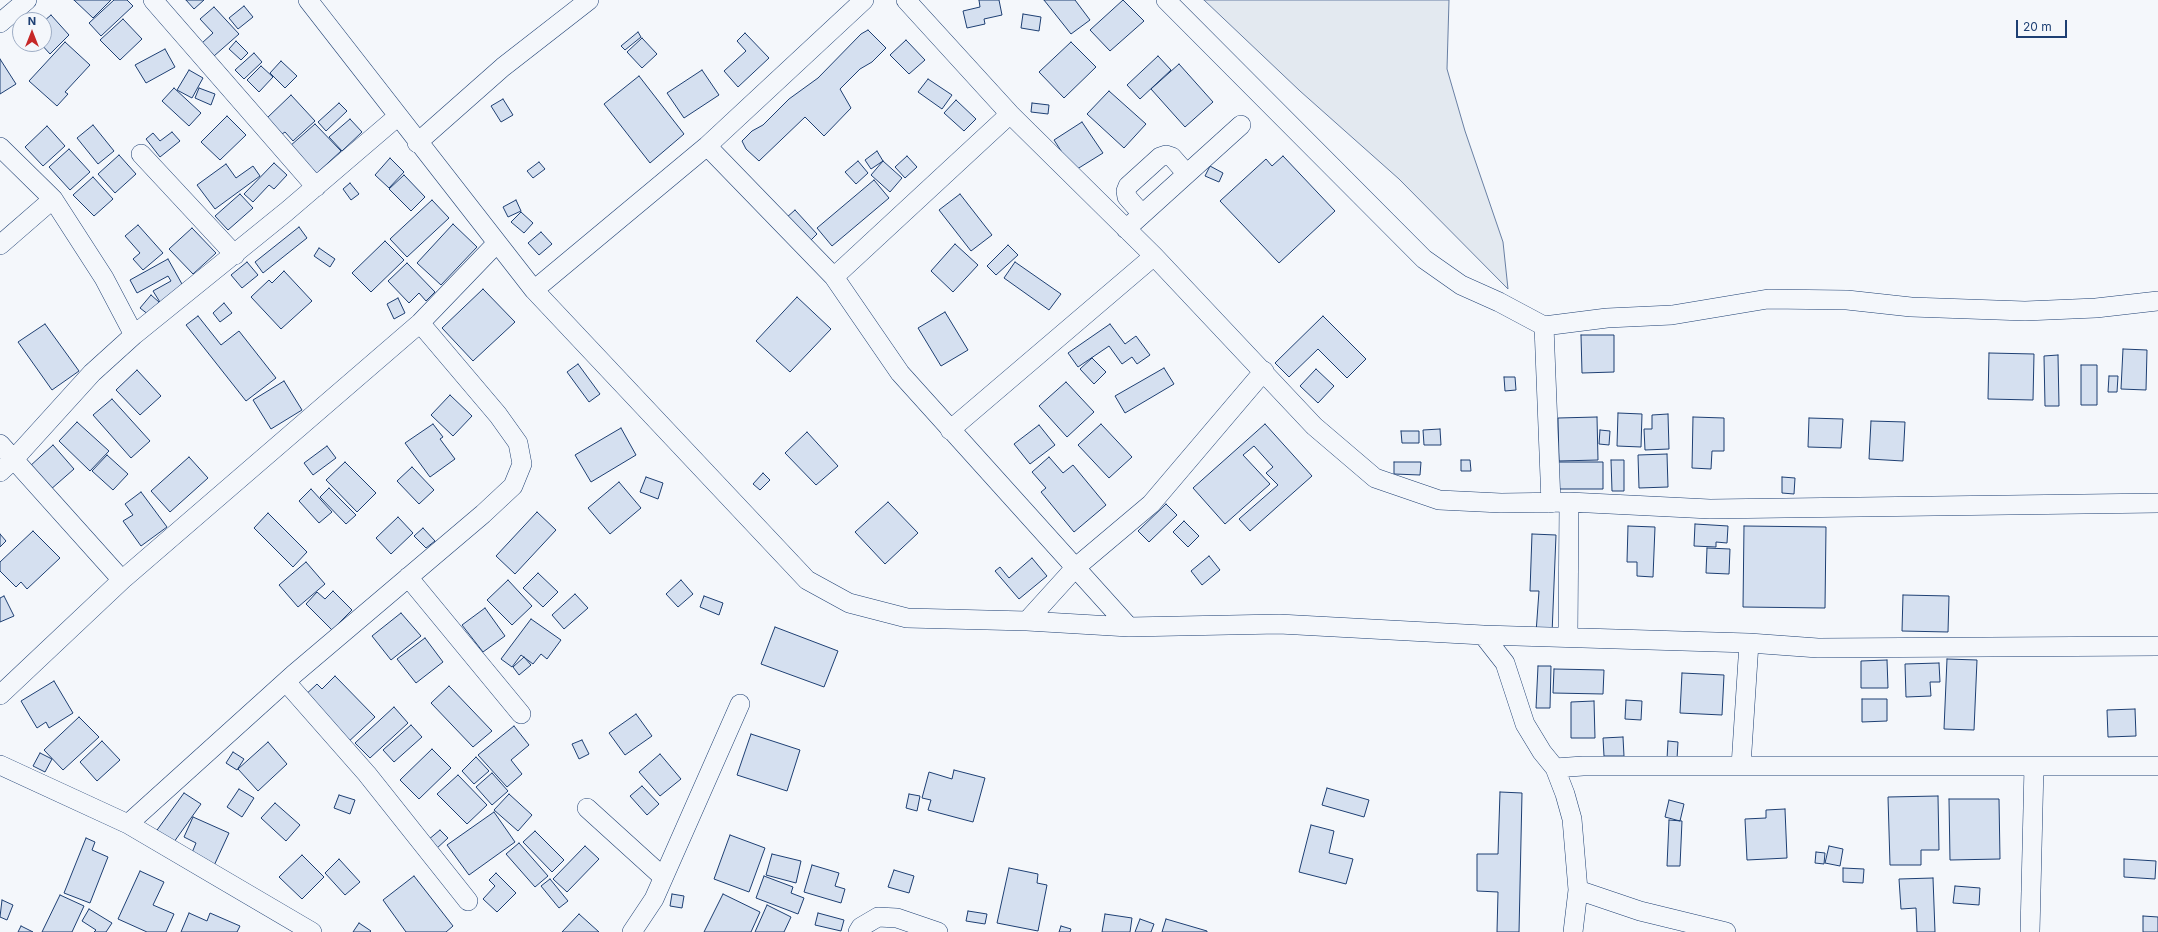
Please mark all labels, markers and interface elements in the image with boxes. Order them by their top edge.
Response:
north arrow [12,12,52,52]
scale bar [2018,12,2069,38]
text: N [28,14,36,28]
text: 20 m [2023,19,2052,34]

